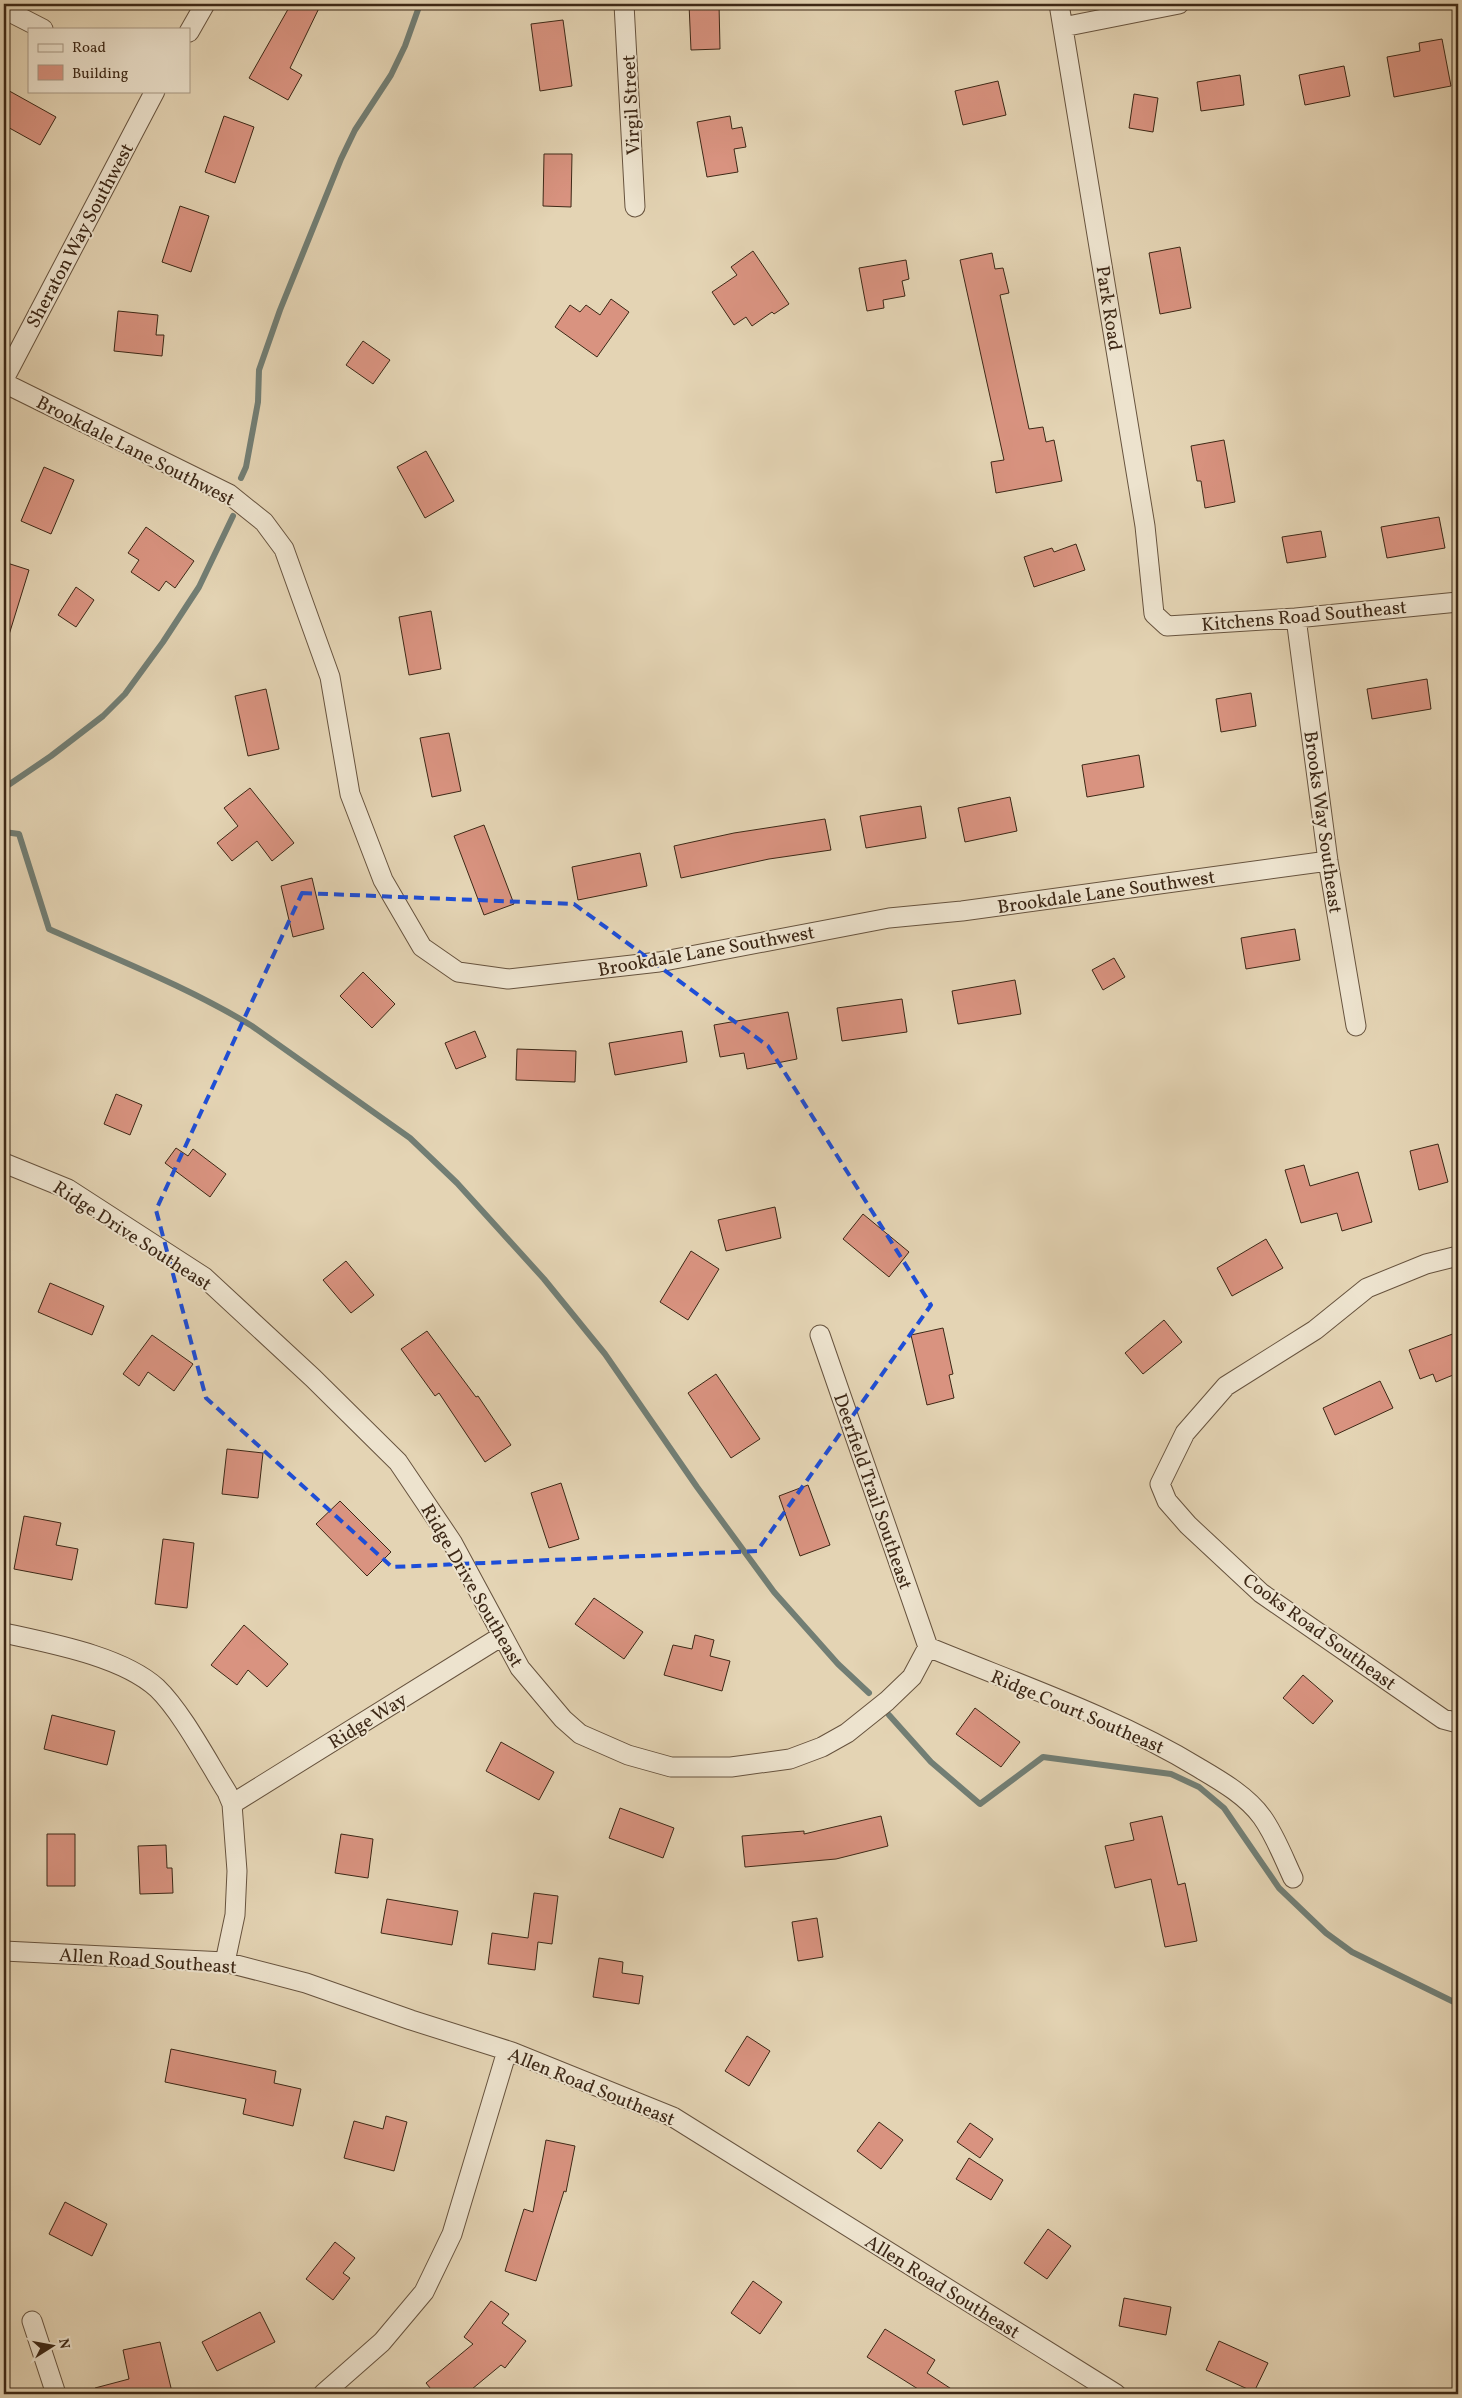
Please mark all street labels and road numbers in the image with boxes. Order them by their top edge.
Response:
street label: Virgil Street [616,54,648,156]
street label: Sheraton Way Southwest [21,139,141,333]
street label: Park Road [1088,264,1128,353]
street label: Brookdale Lane Southwest [31,390,239,513]
street label: Kitchens Road Southeast [1200,595,1408,639]
street label: Brooks Way Southeast [1296,729,1348,916]
street label: Brookdale Lane Southwest [996,865,1217,921]
street label: Brookdale Lane Southwest [596,920,817,984]
street label: Ridge Drive Southeast [47,1175,217,1298]
street label: Deerfield Trail Southeast [826,1390,918,1594]
street label: Ridge Drive Southeast [414,1500,529,1673]
street label: Cooks Road Southeast [1237,1568,1401,1697]
street label: Ridge Court Southeast [986,1664,1168,1761]
street label: Ridge Way [324,1687,412,1756]
street label: Allen Road Southeast [58,1943,238,1981]
street label: Allen Road Southeast [504,2042,679,2133]
street label: Allen Road Southeast [860,2229,1025,2346]

